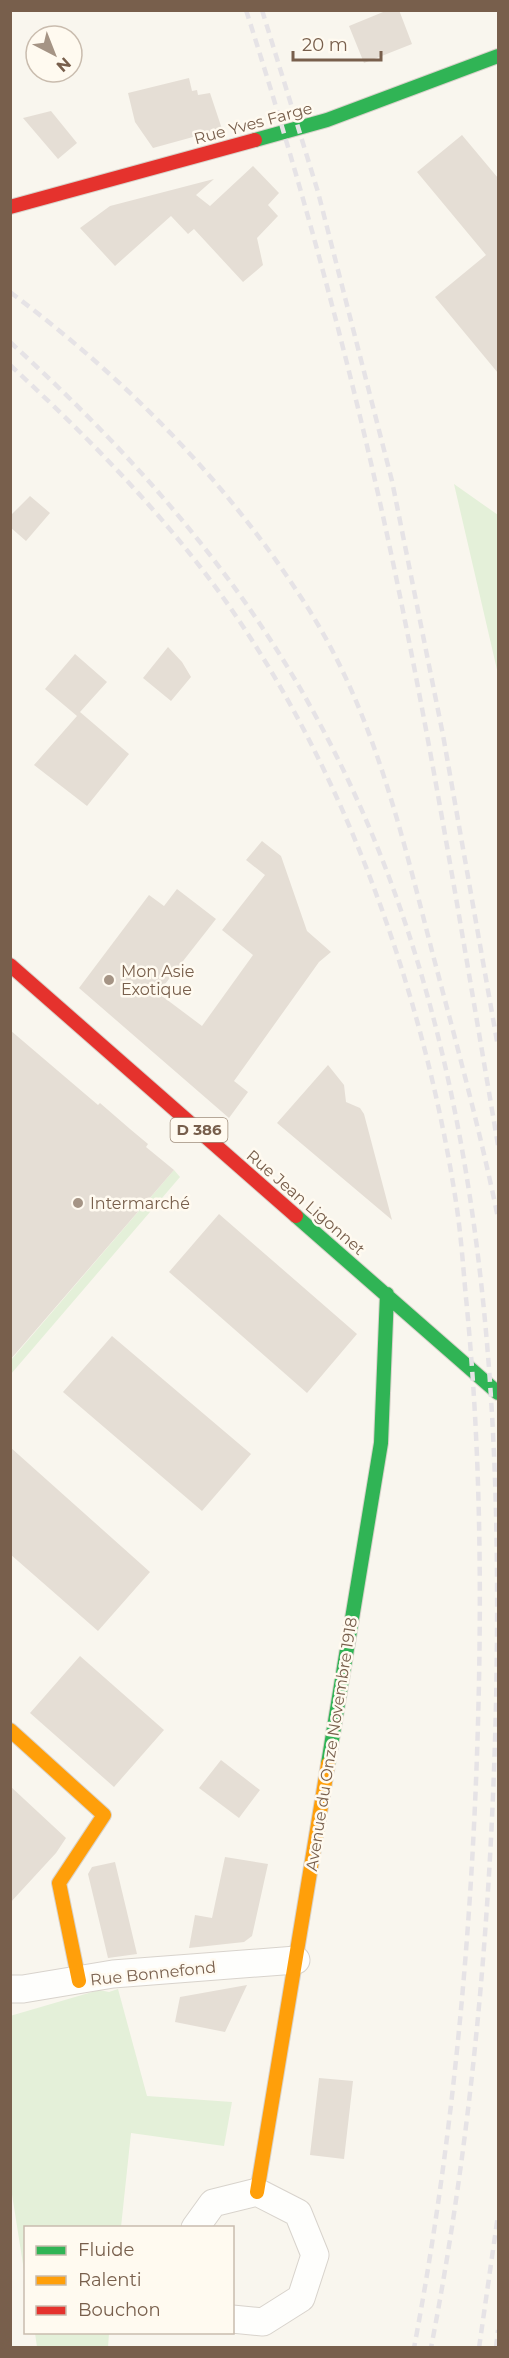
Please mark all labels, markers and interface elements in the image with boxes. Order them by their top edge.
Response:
north arrow [24,24,84,84]
scale bar [293,24,382,62]
text: 20 m [302,34,348,56]
text: N [53,53,75,76]
street label: Rue Yves Farge [192,99,314,148]
place label: Mon Asie Exotique [121,962,195,999]
marker: Mon Asie Exotique [102,973,116,987]
road number: D 386 [170,1118,228,1142]
street label: Rue Jean Ligonnet [243,1146,369,1259]
place label: Intermarché [90,1194,190,1213]
marker: Intermarché [71,1196,85,1210]
street label: Avenue du Onze Novembre 1918 [302,1616,361,1872]
street label: Rue Bonnefond [89,1957,217,1990]
legend [24,2226,234,2334]
text: Fluide [78,2239,134,2261]
text: Ralenti [78,2269,142,2291]
text: Bouchon [78,2299,161,2321]

